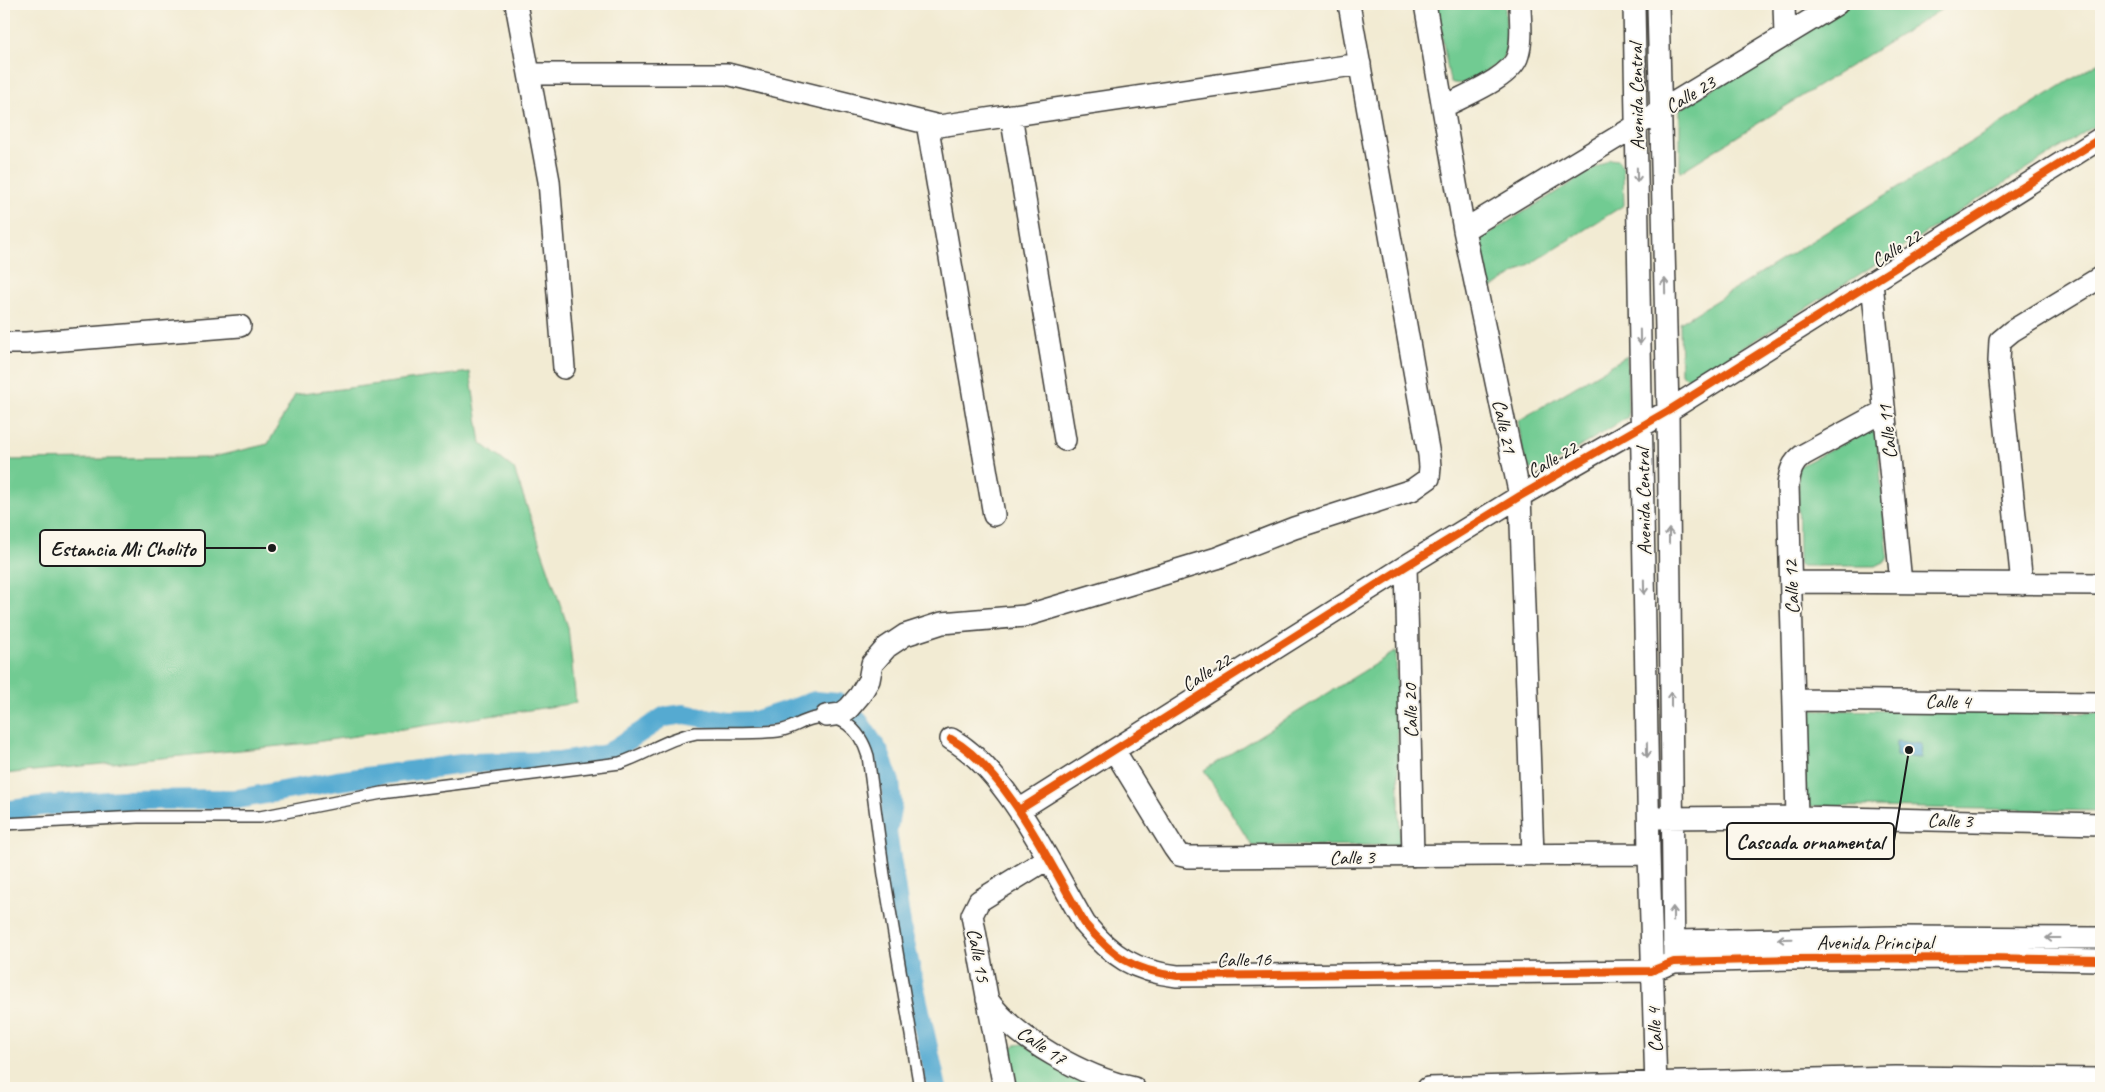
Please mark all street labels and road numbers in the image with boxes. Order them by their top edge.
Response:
street label: Avenida Central [1623,40,1650,151]
street label: Calle 23 [1661,69,1722,119]
street label: Calle 22 [1867,222,1928,273]
street label: Calle 21 [1487,397,1523,456]
street label: Calle 11 [1872,403,1903,460]
street label: Calle 22 [1522,434,1584,484]
street label: Avenida Central [1630,445,1657,556]
street label: Calle 12 [1778,557,1805,615]
street label: Calle 22 [1177,646,1238,697]
street label: Calle 20 [1397,682,1423,738]
street label: Calle 4 [1925,689,1973,714]
street label: Calle 3 [1927,808,1975,833]
street label: Calle 3 [1329,845,1377,870]
street label: Calle 15 [961,926,996,985]
street label: Avenida Principal [1817,930,1937,955]
street label: Calle 16 [1217,947,1272,972]
street label: Calle 4 [1641,1005,1668,1053]
street label: Calle 17 [1012,1020,1072,1072]

